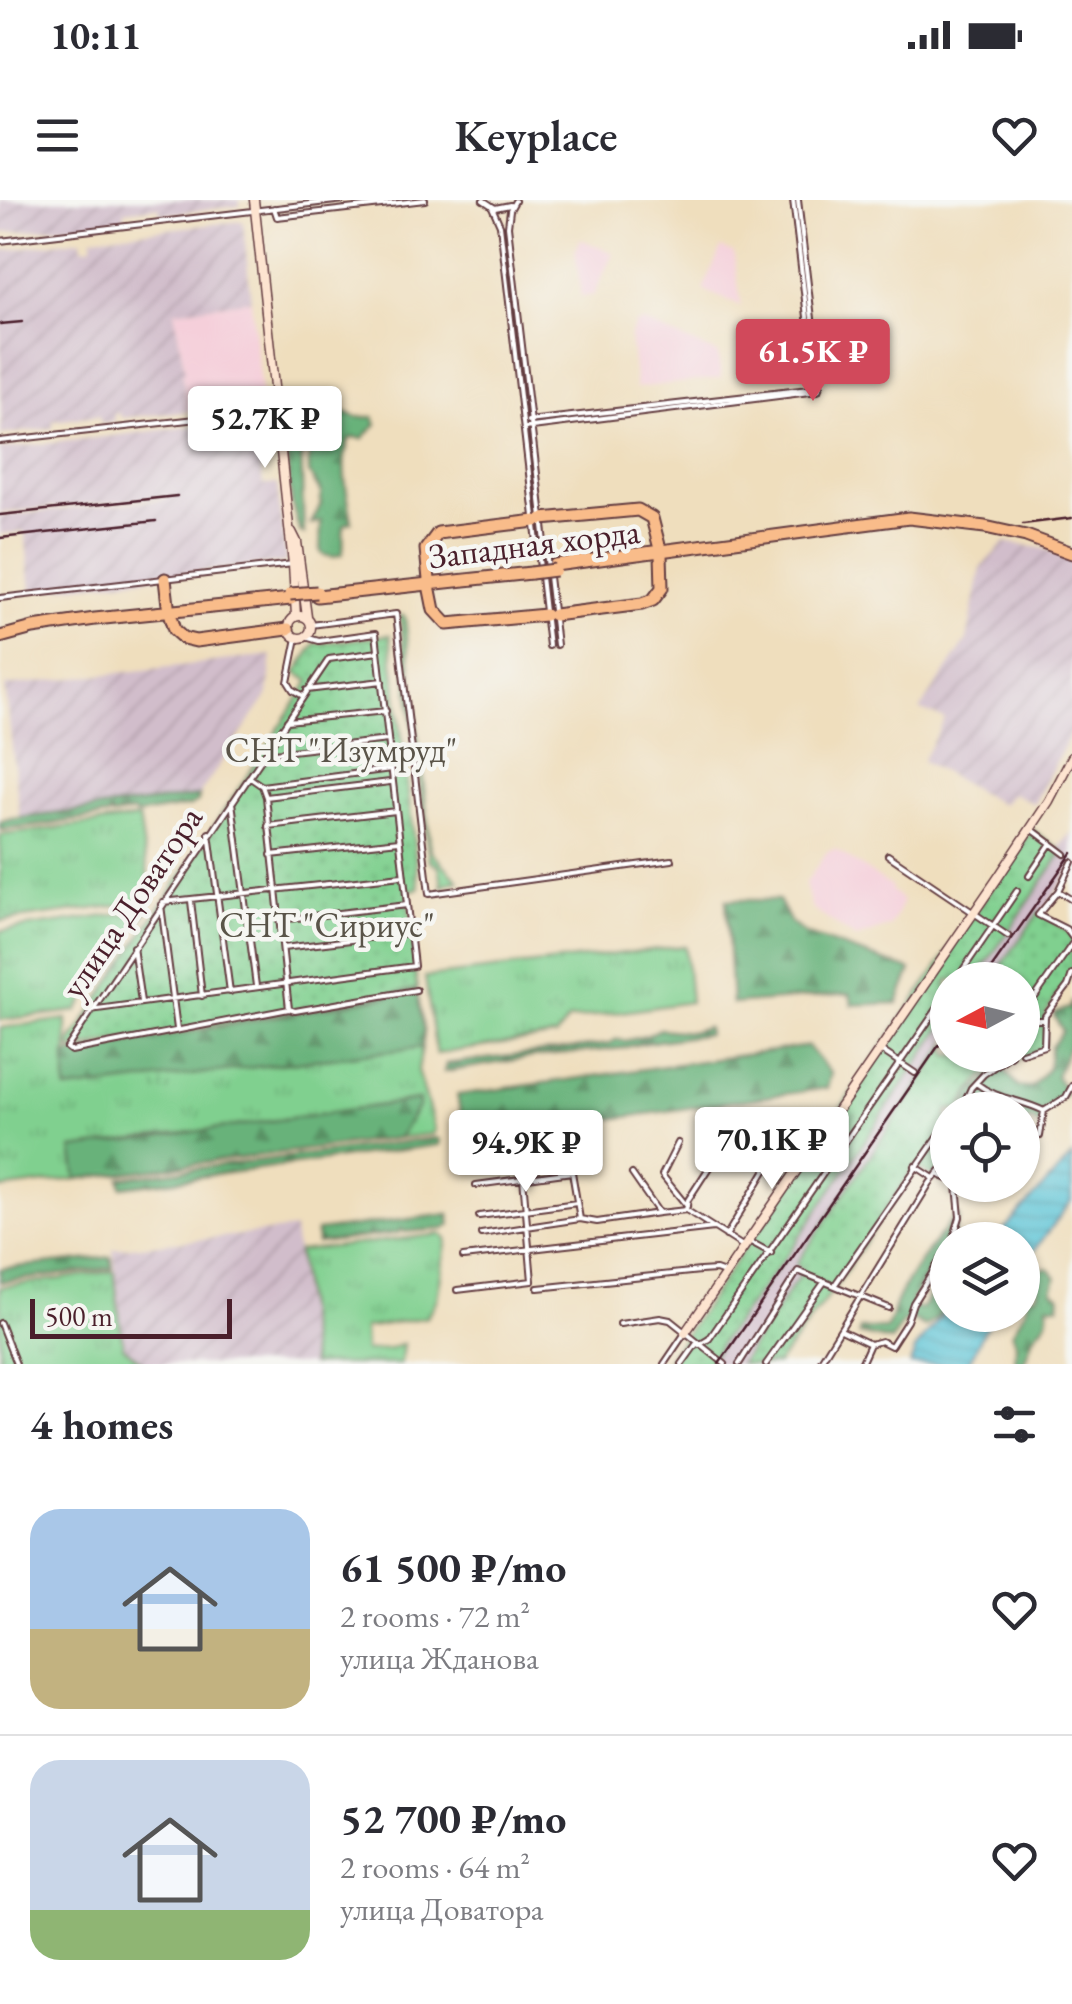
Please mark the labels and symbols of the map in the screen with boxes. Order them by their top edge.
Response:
pin: 61.5K ₽ [721,319,905,404]
pin: 52.7K ₽ [173,386,357,471]
street label: Западная хорда [426,508,643,579]
park label: СНТ "Изумруд" [225,727,457,773]
street label: улица Доватора [50,797,213,1007]
park label: СНТ "Сириус" [219,902,435,948]
north arrow [930,962,1040,1072]
pin: 70.1K ₽ [680,1107,864,1192]
pin: 94.9K ₽ [434,1110,618,1195]
scale bar [30,1294,232,1338]

